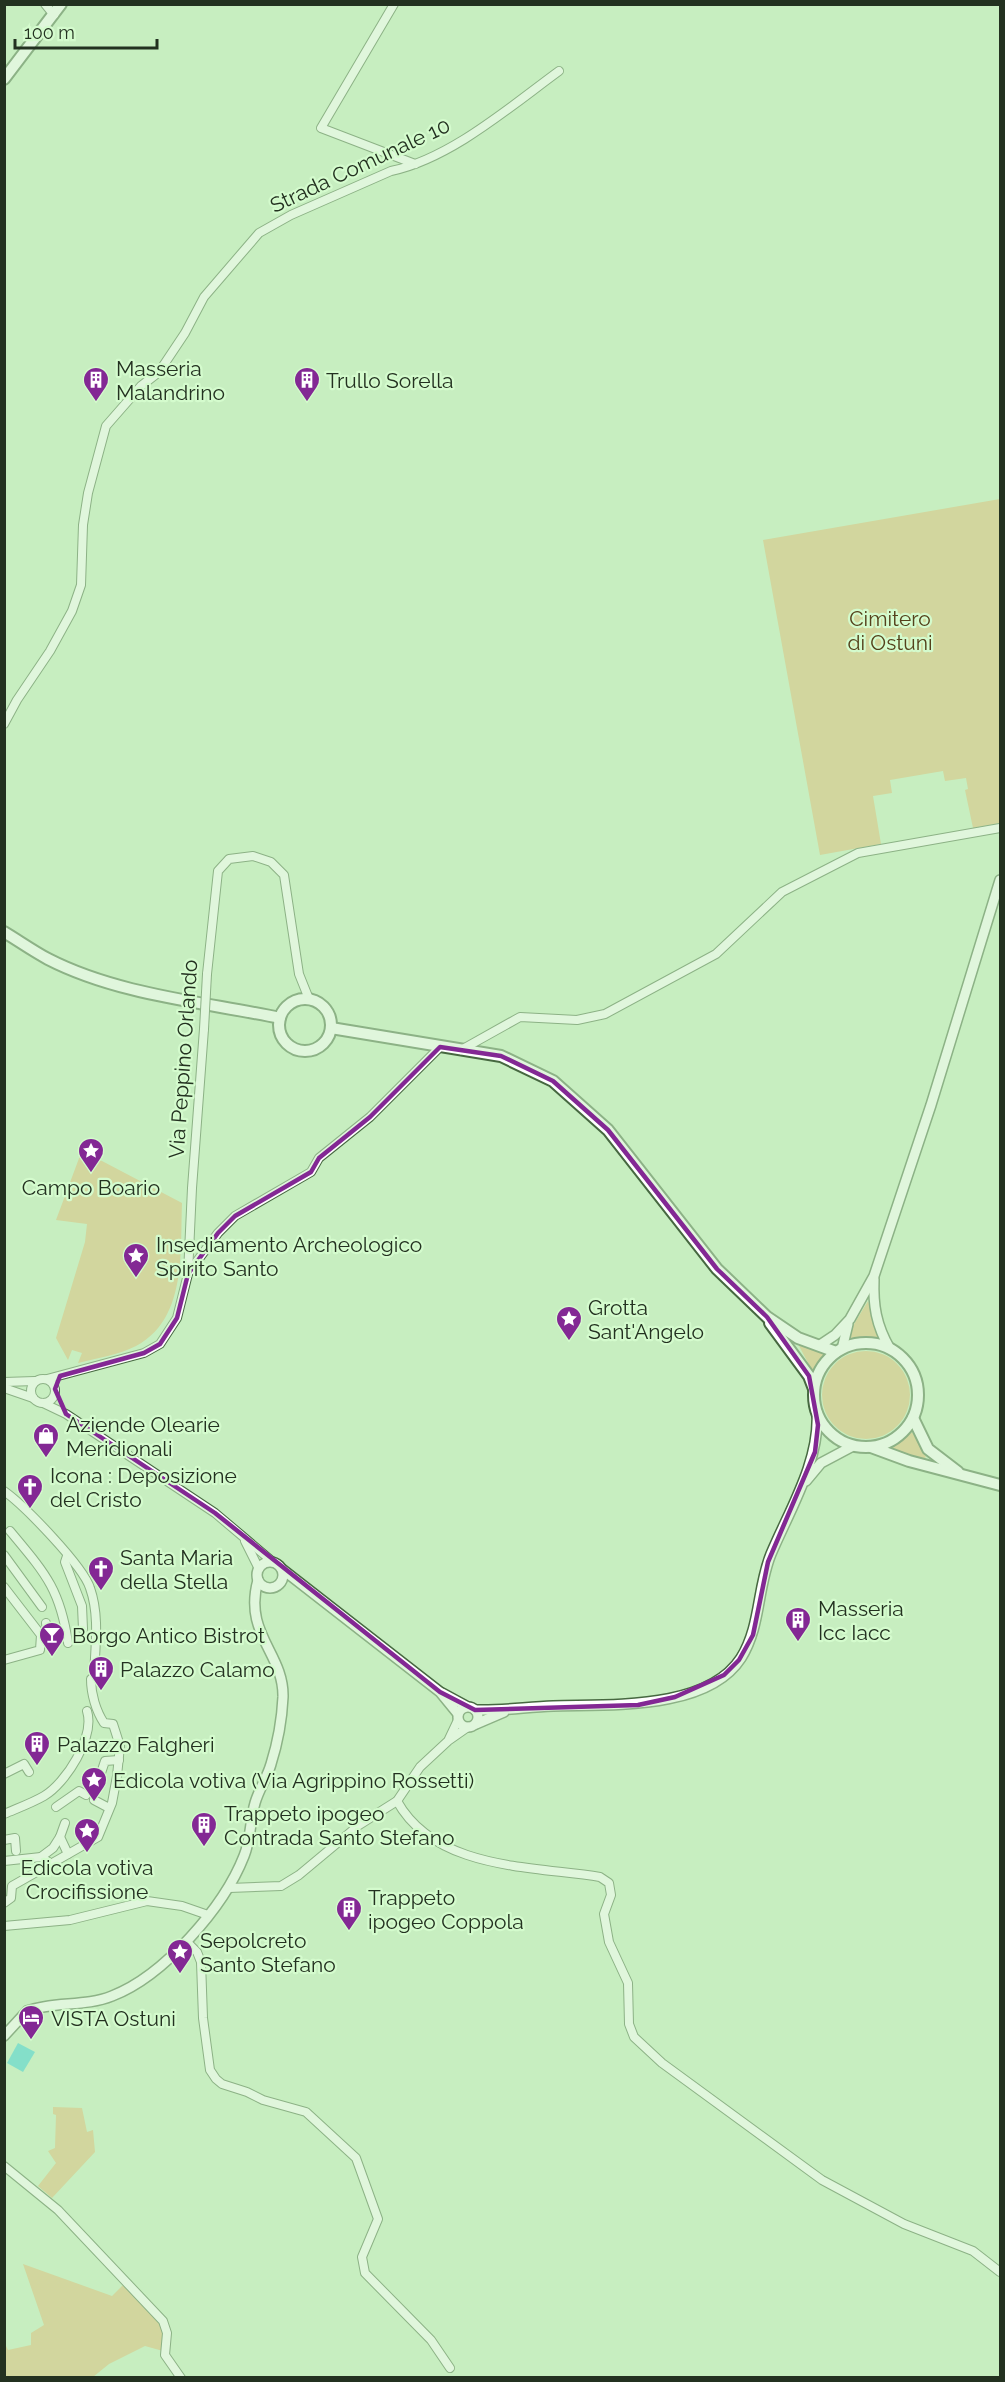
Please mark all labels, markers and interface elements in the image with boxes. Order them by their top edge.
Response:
scale bar [15,12,158,50]
text: 100 m [24,22,75,43]
street label: Strada Comunale 10 [266,112,454,218]
place label: Masseria Malandrino [116,356,225,405]
building icon: Masseria Malandrino [81,365,111,403]
building icon: Trullo Sorella [292,365,322,403]
place label: Trullo Sorella [326,368,454,393]
park label: Cimitero di Ostuni [847,606,933,655]
street label: Via Peppino Orlando [164,959,202,1159]
place icon: Campo Boario [76,1136,106,1174]
place label: Campo Boario [22,1175,160,1200]
place label: Insediamento Archeologico Spirito Santo [156,1232,422,1281]
place icon: Insediamento Archeologico Spirito Santo [121,1241,151,1279]
place label: Grotta Sant'Angelo [588,1295,704,1344]
place icon: Grotta Sant'Angelo [554,1304,584,1342]
place label: Aziende Olearie Meridionali [66,1412,220,1461]
shop icon: Aziende Olearie Meridionali [31,1421,61,1459]
place label: Icona : Deposizione del Cristo [50,1463,237,1512]
church icon: Icona : Deposizione del Cristo [15,1472,45,1510]
place label: Santa Maria della Stella [120,1545,233,1594]
church icon: Santa Maria della Stella [86,1554,116,1592]
place label: Masseria Icc Iacc [818,1596,904,1645]
building icon: Masseria Icc Iacc [783,1605,813,1643]
bar icon: Borgo Antico Bistrot [37,1620,67,1658]
place label: Borgo Antico Bistrot [72,1623,265,1648]
building icon: Palazzo Calamo [86,1654,116,1692]
place label: Palazzo Calamo [120,1657,275,1682]
building icon: Palazzo Falgheri [22,1729,52,1767]
place label: Palazzo Falgheri [57,1732,214,1757]
place icon: Edicola votiva (Via Agrippino Rossetti) [79,1765,109,1803]
place label: Edicola votiva (Via Agrippino Rossetti) [113,1768,474,1793]
place label: Trappeto ipogeo Contrada Santo Stefano [224,1801,454,1850]
building icon: Trappeto ipogeo Contrada Santo Stefano [189,1810,219,1848]
place icon: Edicola votiva Crocifissione [72,1816,102,1854]
place label: Edicola votiva Crocifissione [20,1855,154,1904]
place label: Trappeto ipogeo Coppola [368,1885,524,1934]
building icon: Trappeto ipogeo Coppola [334,1894,364,1932]
place label: Sepolcreto Santo Stefano [200,1928,336,1977]
place icon: Sepolcreto Santo Stefano [165,1937,195,1975]
hotel icon: VISTA Ostuni [16,2003,46,2041]
place label: VISTA Ostuni [51,2006,176,2031]

